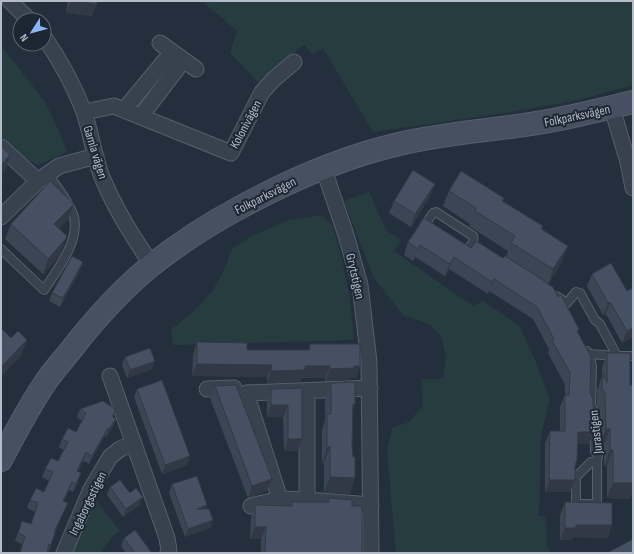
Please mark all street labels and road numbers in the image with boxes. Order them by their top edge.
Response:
street label: Kolonivägen [226,97,265,151]
street label: Folkparksvägen [543,101,612,131]
street label: Gamla vägen [79,124,111,181]
street label: Folkparksvägen [232,174,299,218]
street label: Grytstigen [342,252,368,301]
street label: Jurastigen [586,409,606,455]
street label: Ingaborgsstigen [66,469,110,538]

